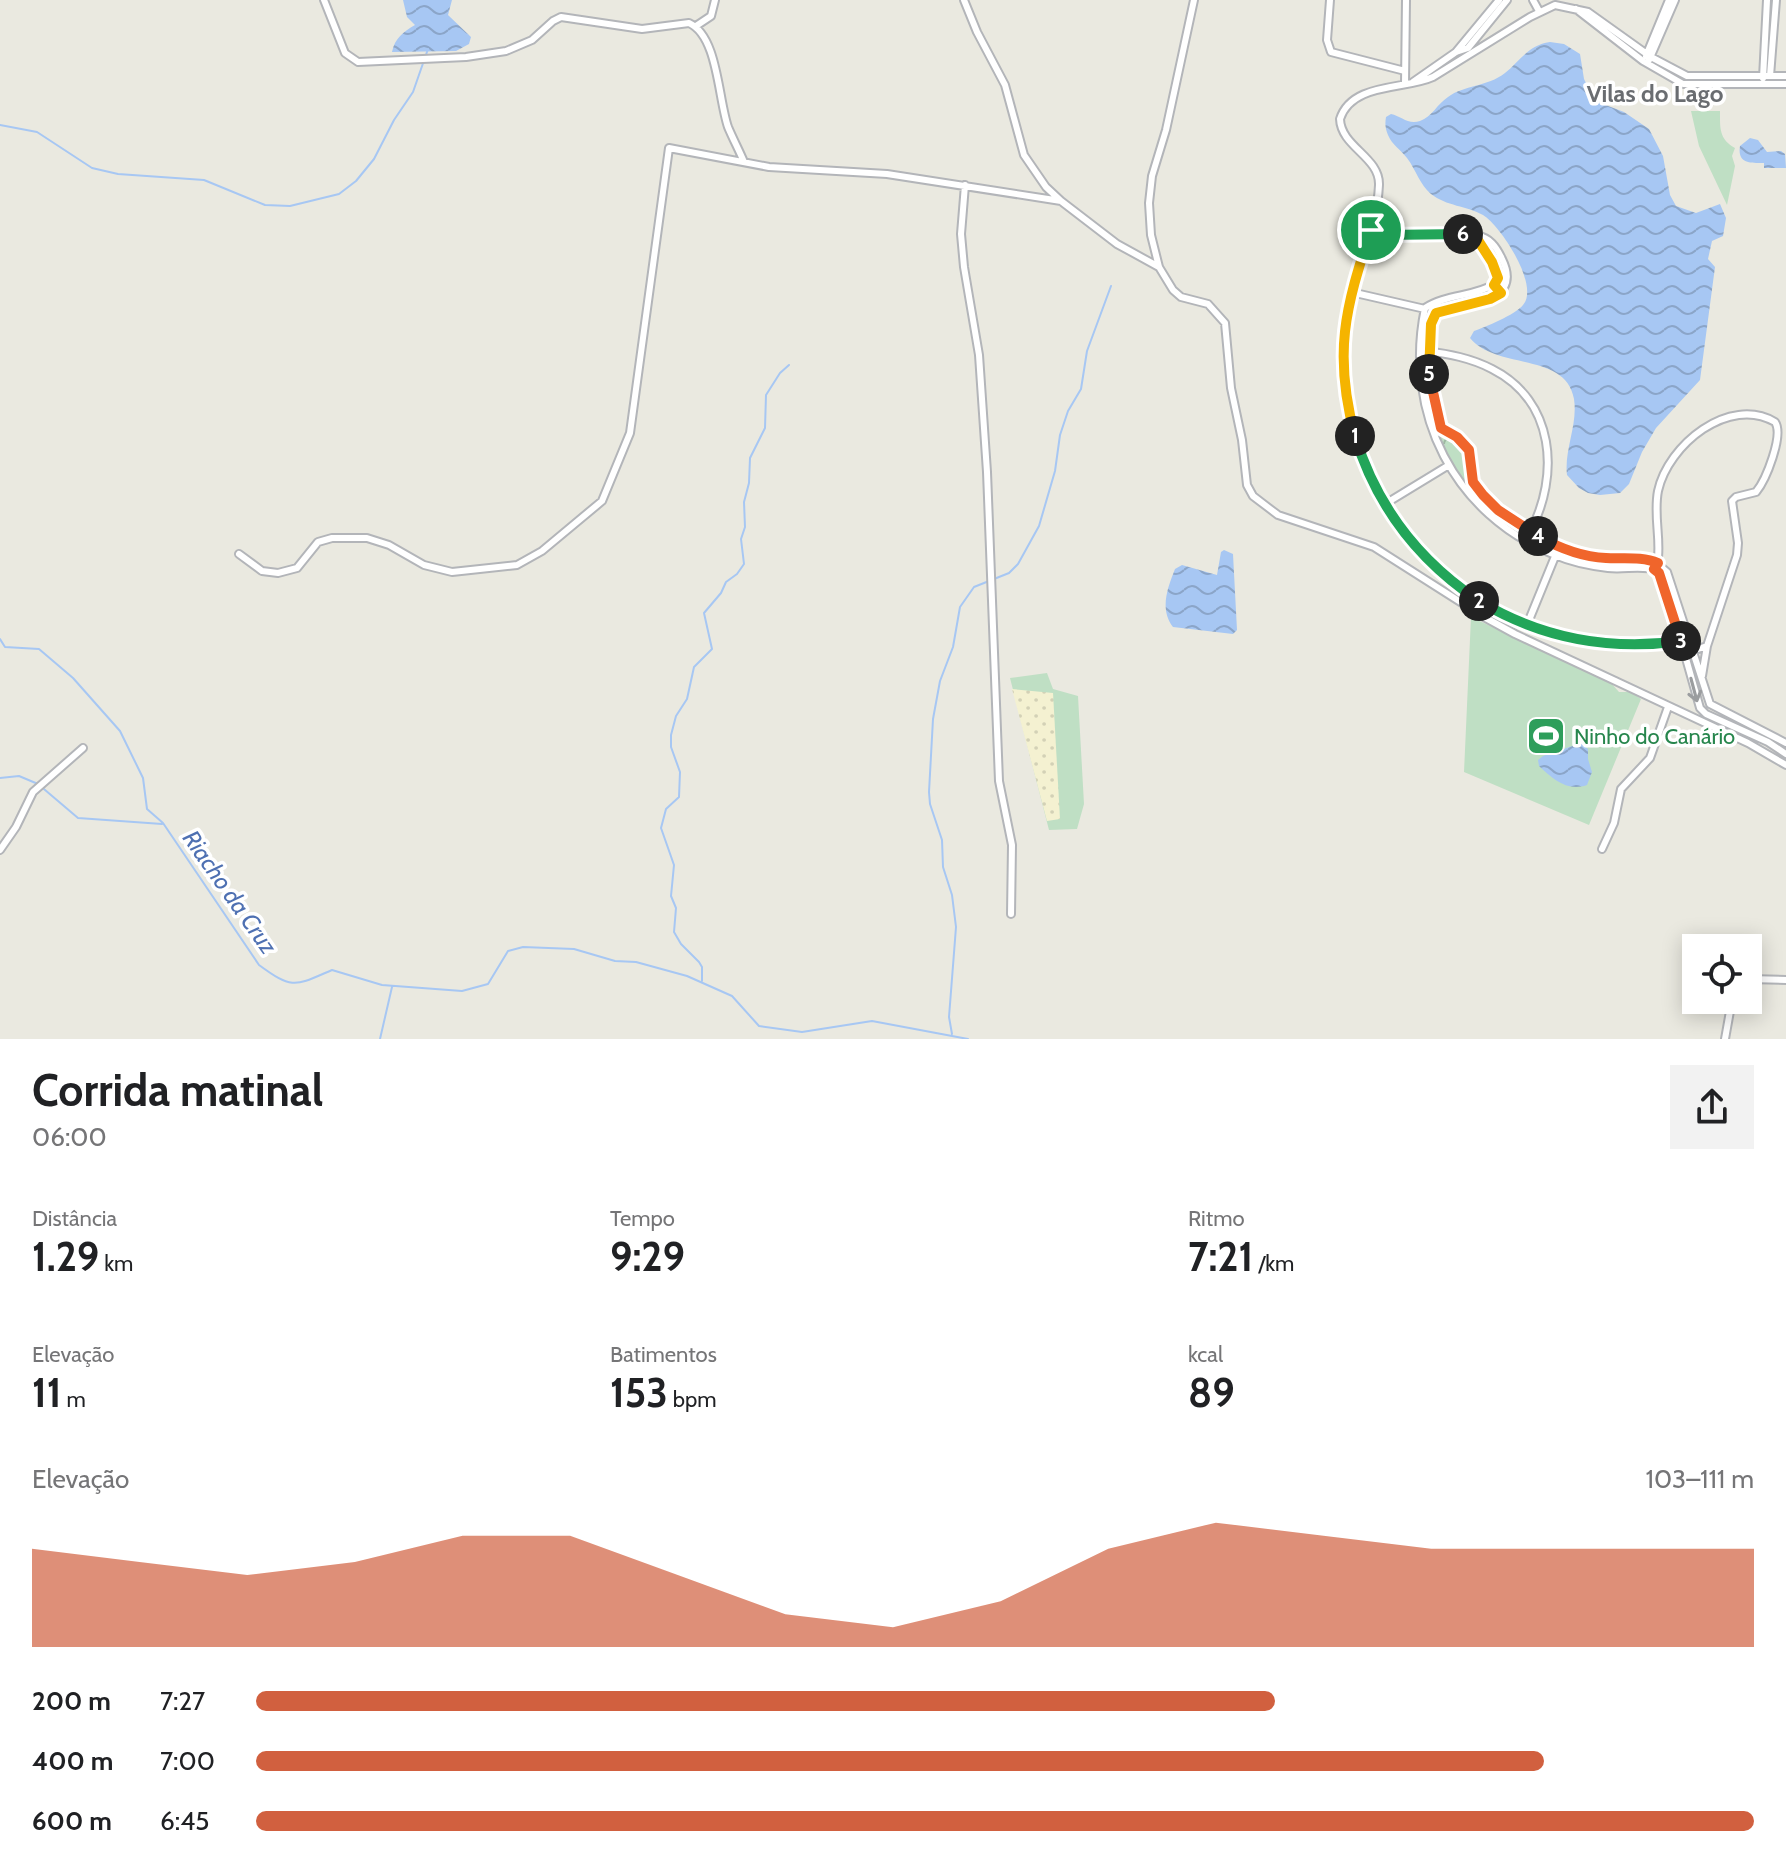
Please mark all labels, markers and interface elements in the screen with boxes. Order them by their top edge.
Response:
district label: Vilas do Lago [1587,79,1724,108]
pin [1337,196,1405,264]
icon: arrive [1349,208,1393,252]
pin: 6 [1443,214,1483,254]
text: 6 [1457,220,1469,247]
pin: 5 [1409,354,1449,394]
text: 5 [1423,360,1435,387]
pin: 1 [1335,416,1375,456]
text: 1 [1351,422,1359,449]
pin: 4 [1518,516,1558,556]
text: 4 [1531,522,1545,549]
pin: 2 [1459,581,1499,621]
text: 2 [1473,587,1485,614]
pin: 3 [1661,621,1701,661]
text: 3 [1675,627,1687,654]
one-way arrow [1688,676,1703,702]
sports icon: Ninho do Canário [1525,715,1567,757]
place label: Ninho do Canário [1574,723,1735,750]
water label: Riacho da Cruz [177,825,284,960]
map controls [1682,934,1762,1014]
button: locate [1682,934,1762,1014]
text: Corrida matinal [32,1064,323,1117]
button: share [1670,1065,1754,1149]
text: 06:00 [32,1121,107,1153]
text: Distância [32,1205,117,1232]
text: Tempo [610,1205,675,1232]
text: Ritmo [1188,1205,1245,1232]
text: 1.29 [32,1232,99,1281]
text: 9:29 [610,1232,685,1281]
text: 7:21 [1188,1232,1253,1281]
text: km [99,1250,133,1277]
text: /km [1253,1250,1294,1277]
text: Elevação [32,1341,114,1368]
text: Batimentos [610,1341,717,1368]
text: kcal [1188,1341,1223,1368]
text: 11 [32,1368,62,1417]
text: 153 [610,1368,668,1417]
text: 89 [1188,1368,1235,1417]
text: m [62,1386,86,1413]
text: bpm [668,1386,717,1413]
text: Elevação [32,1463,129,1495]
text: 103–111 m [1645,1463,1754,1495]
text: 200 m [32,1685,111,1717]
text: 7:27 [160,1685,205,1717]
text: 400 m [32,1745,113,1777]
text: 7:00 [160,1745,215,1777]
text: 600 m [32,1805,112,1837]
text: 6:45 [160,1805,209,1837]

